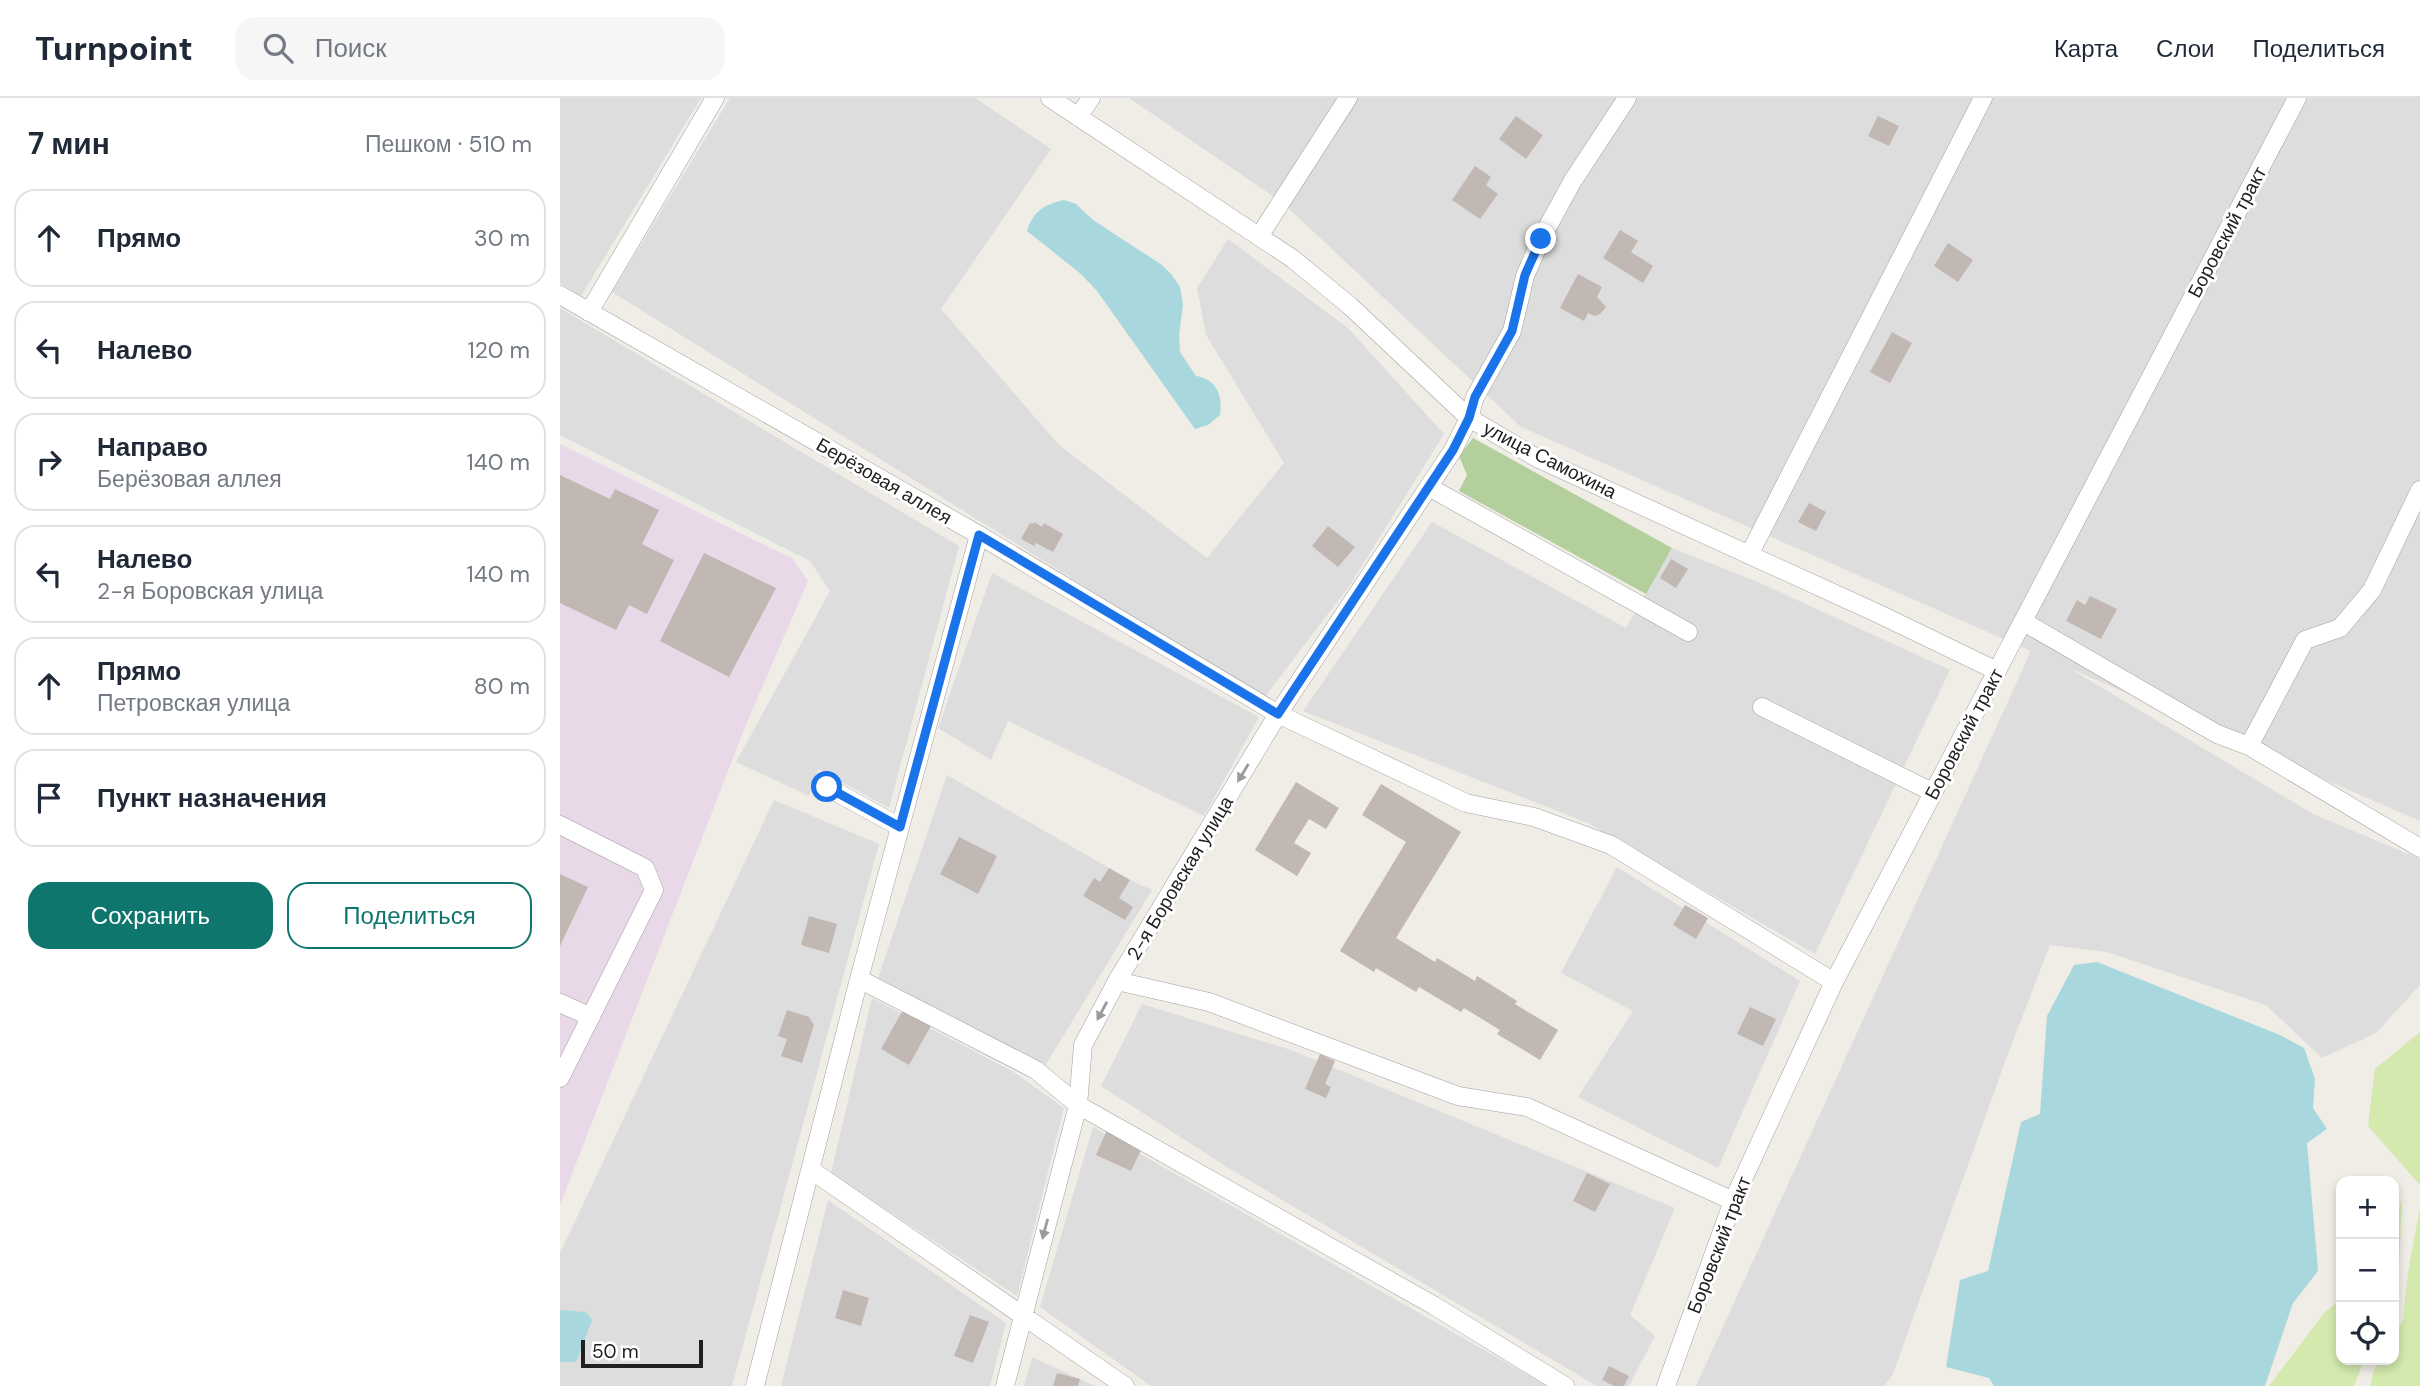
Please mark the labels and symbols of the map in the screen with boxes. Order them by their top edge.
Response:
street label: Боровский тракт [2182,162,2272,302]
route end [1525,223,1556,254]
street label: улица Самохина [1479,416,1621,505]
street label: Берёзовая аллея [812,432,956,530]
street label: Боровский тракт [1919,664,2009,804]
one-way arrow [1236,763,1249,782]
route start [811,771,842,802]
street label: 2-я Боровская улица [1121,791,1239,965]
one-way arrow [1096,1001,1108,1021]
street label: Боровский тракт [1681,1172,1757,1317]
one-way arrow [1040,1219,1050,1240]
scale bar [581,1337,704,1369]

